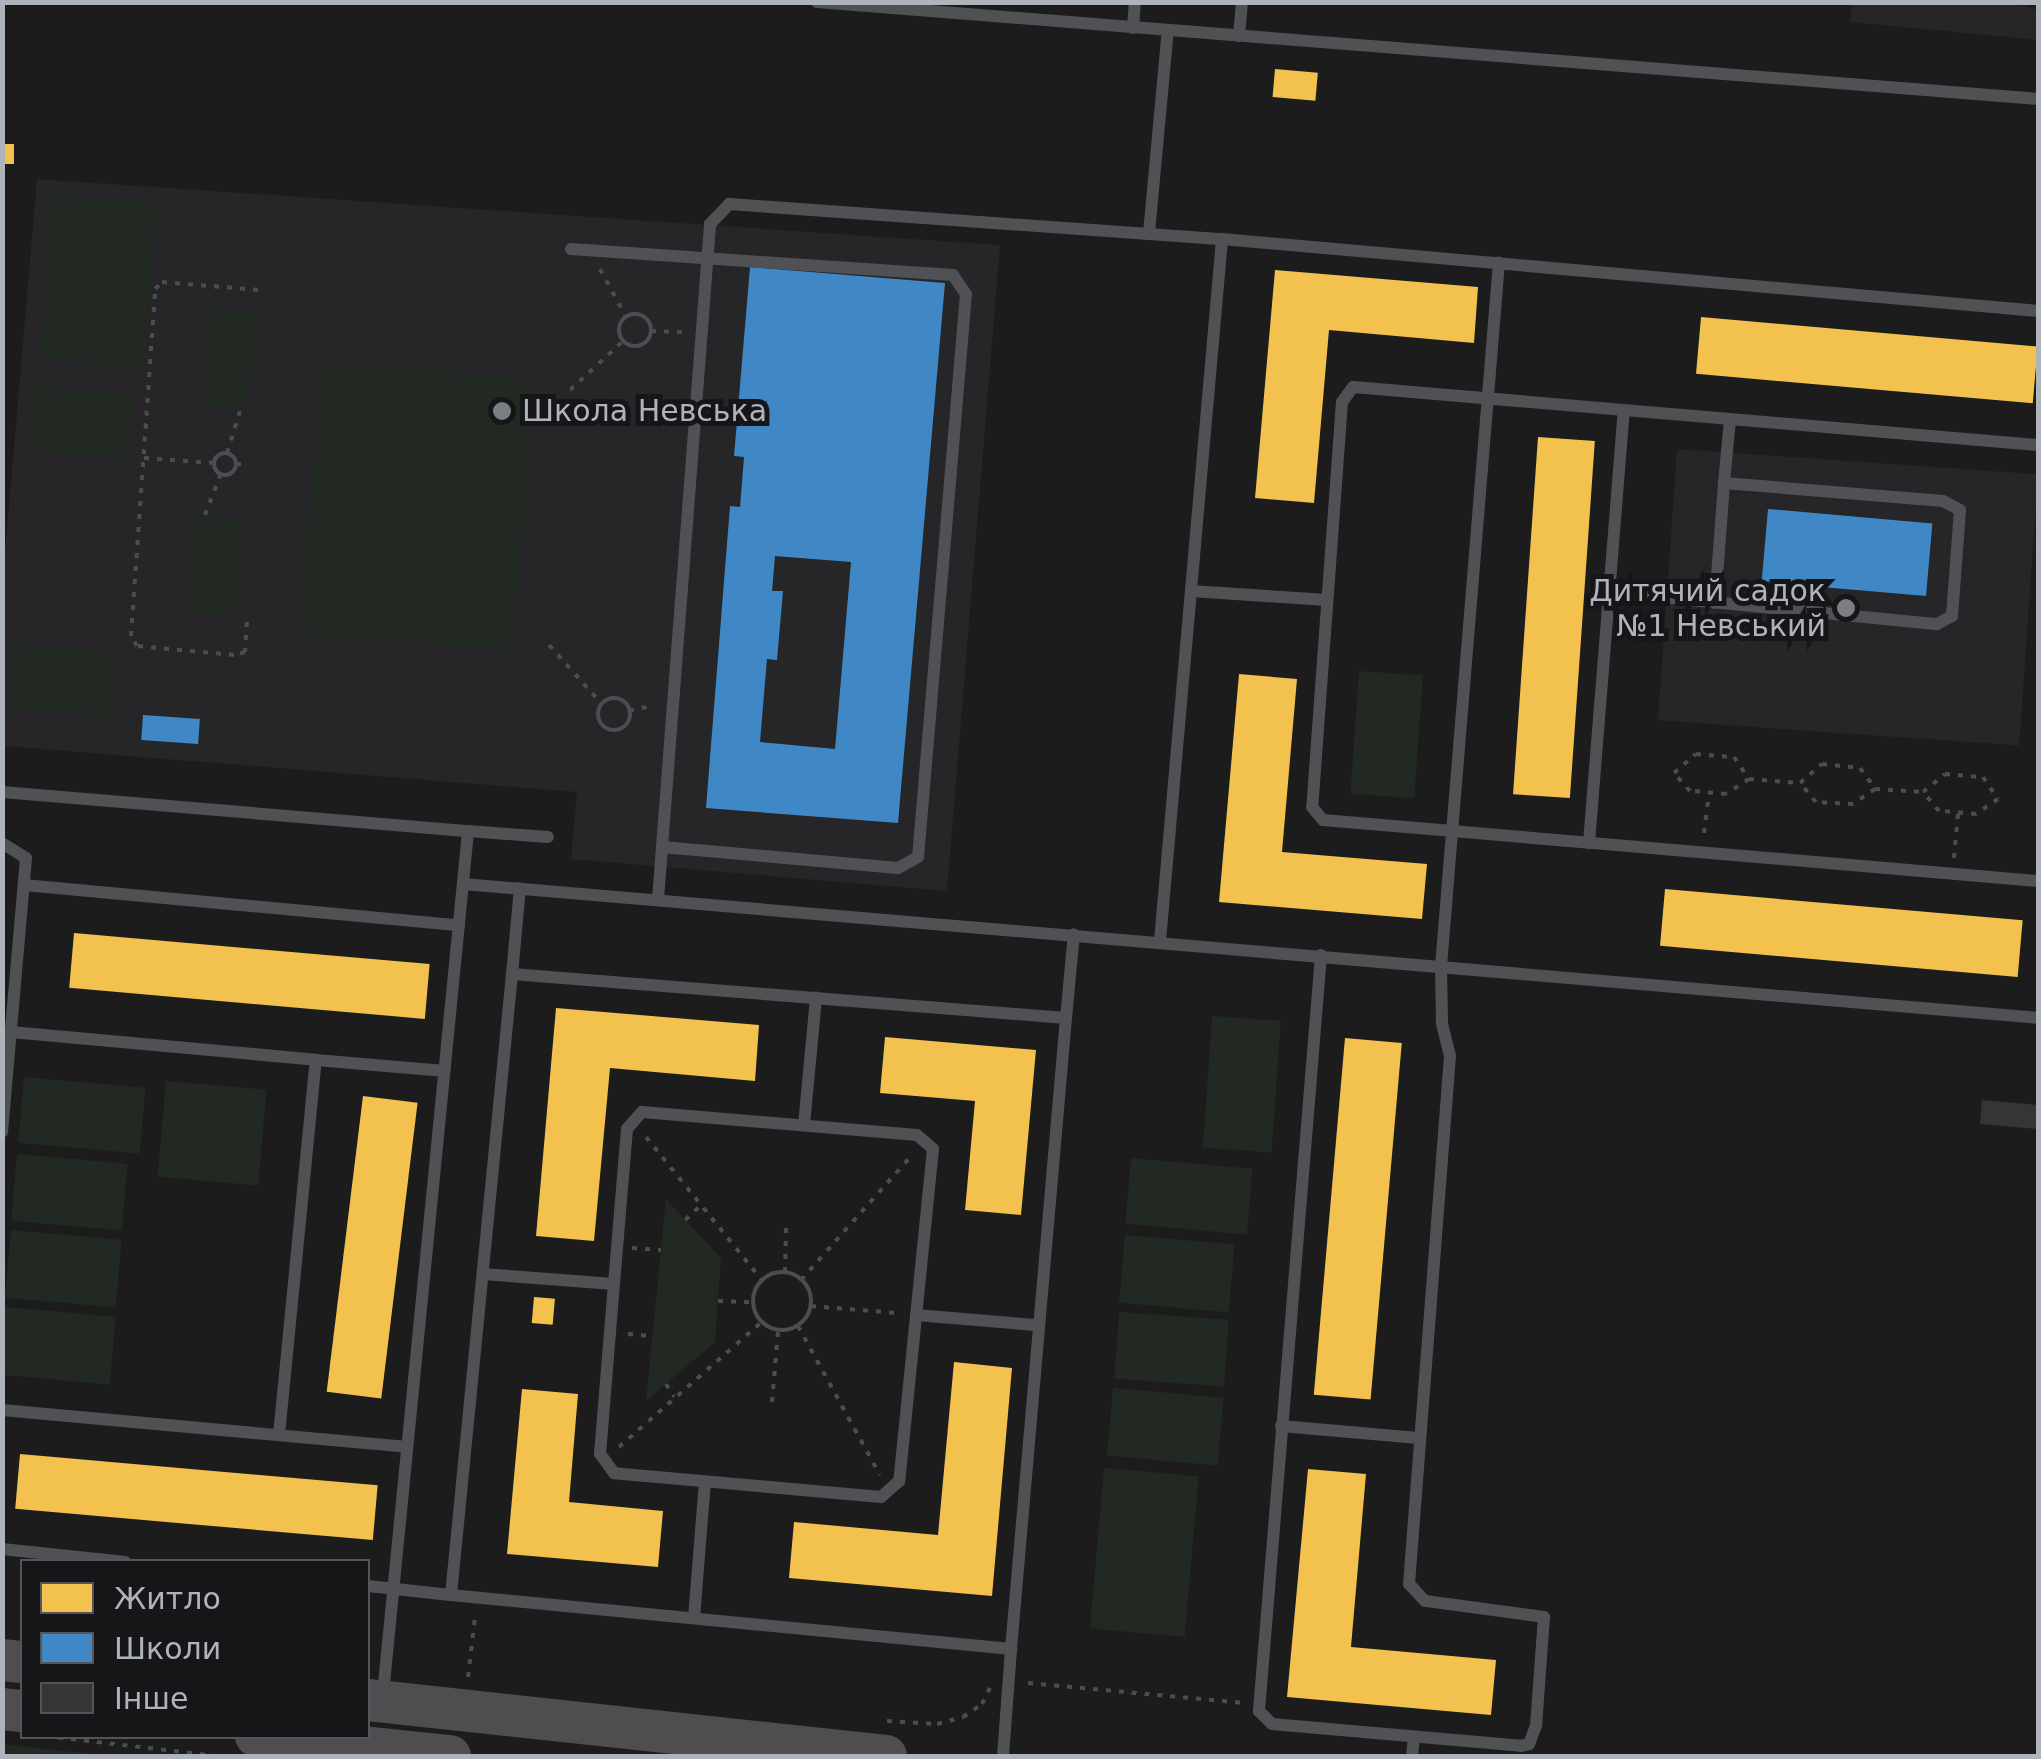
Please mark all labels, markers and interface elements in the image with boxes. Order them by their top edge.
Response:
place label: Школа Невська [522,393,767,429]
marker: Школа Невська [491,400,513,422]
place label: Дитячий садок №1 Невський [1589,573,1826,644]
marker: Дитячий садок №1 Невський [1835,597,1857,619]
legend [20,1559,370,1739]
text: Житло [114,1581,221,1616]
text: Школи [114,1631,221,1666]
text: Інше [114,1681,188,1716]

